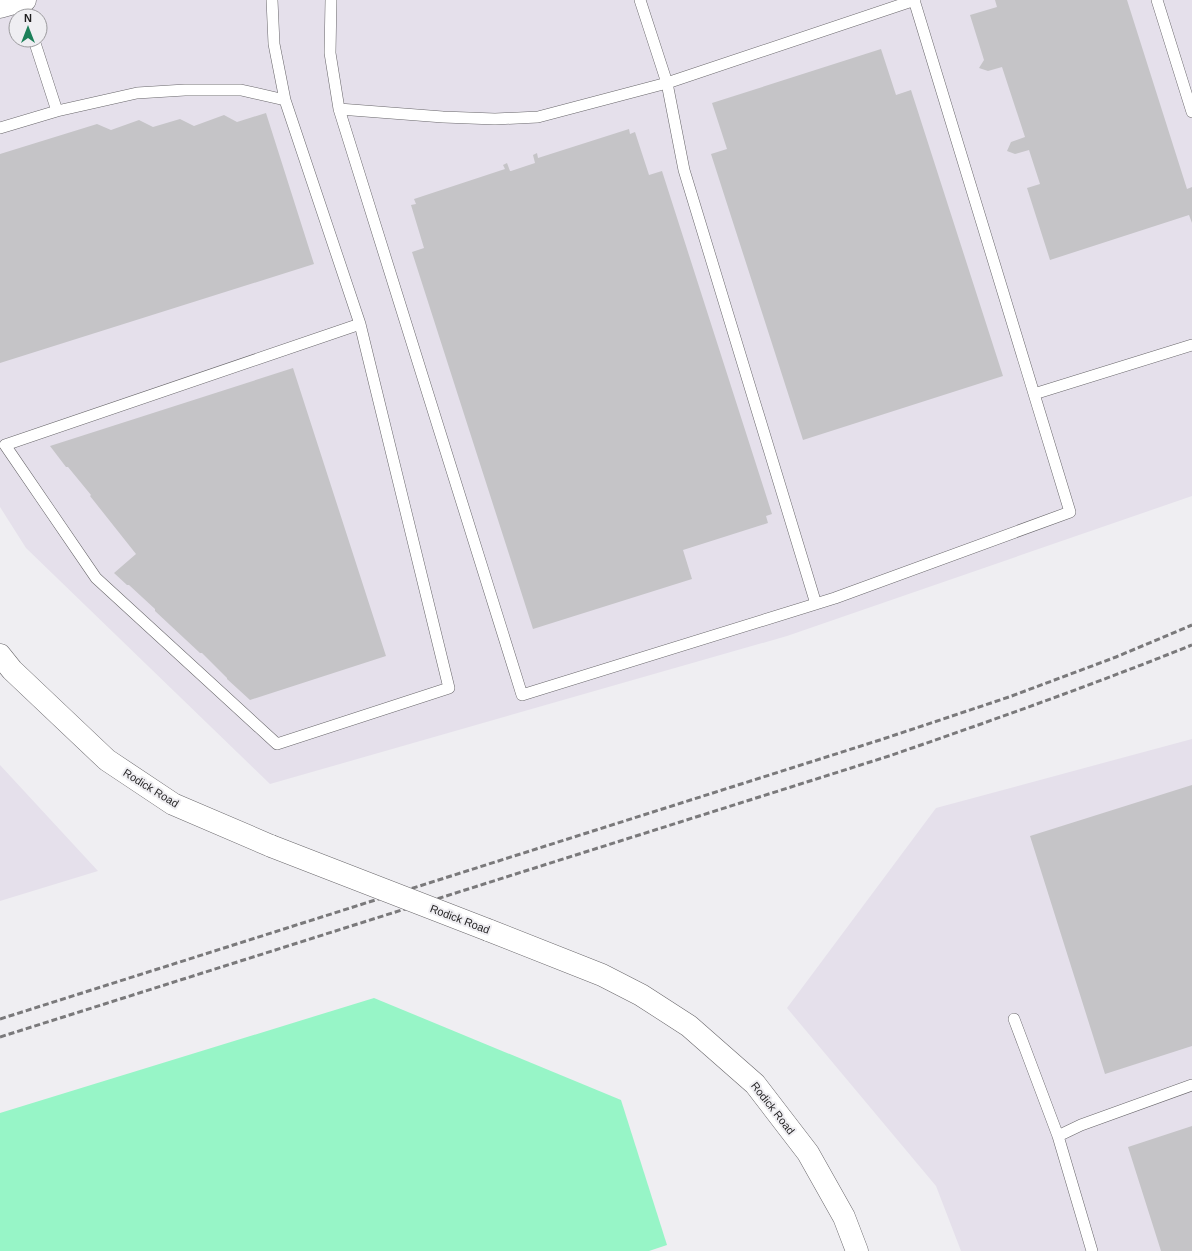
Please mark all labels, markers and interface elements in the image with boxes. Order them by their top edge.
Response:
north arrow [8,8,48,48]
text: N [24,12,32,24]
street label: Rodick Road [121,766,181,810]
street label: Rodick Road [428,902,492,936]
street label: Rodick Road [749,1079,797,1137]

